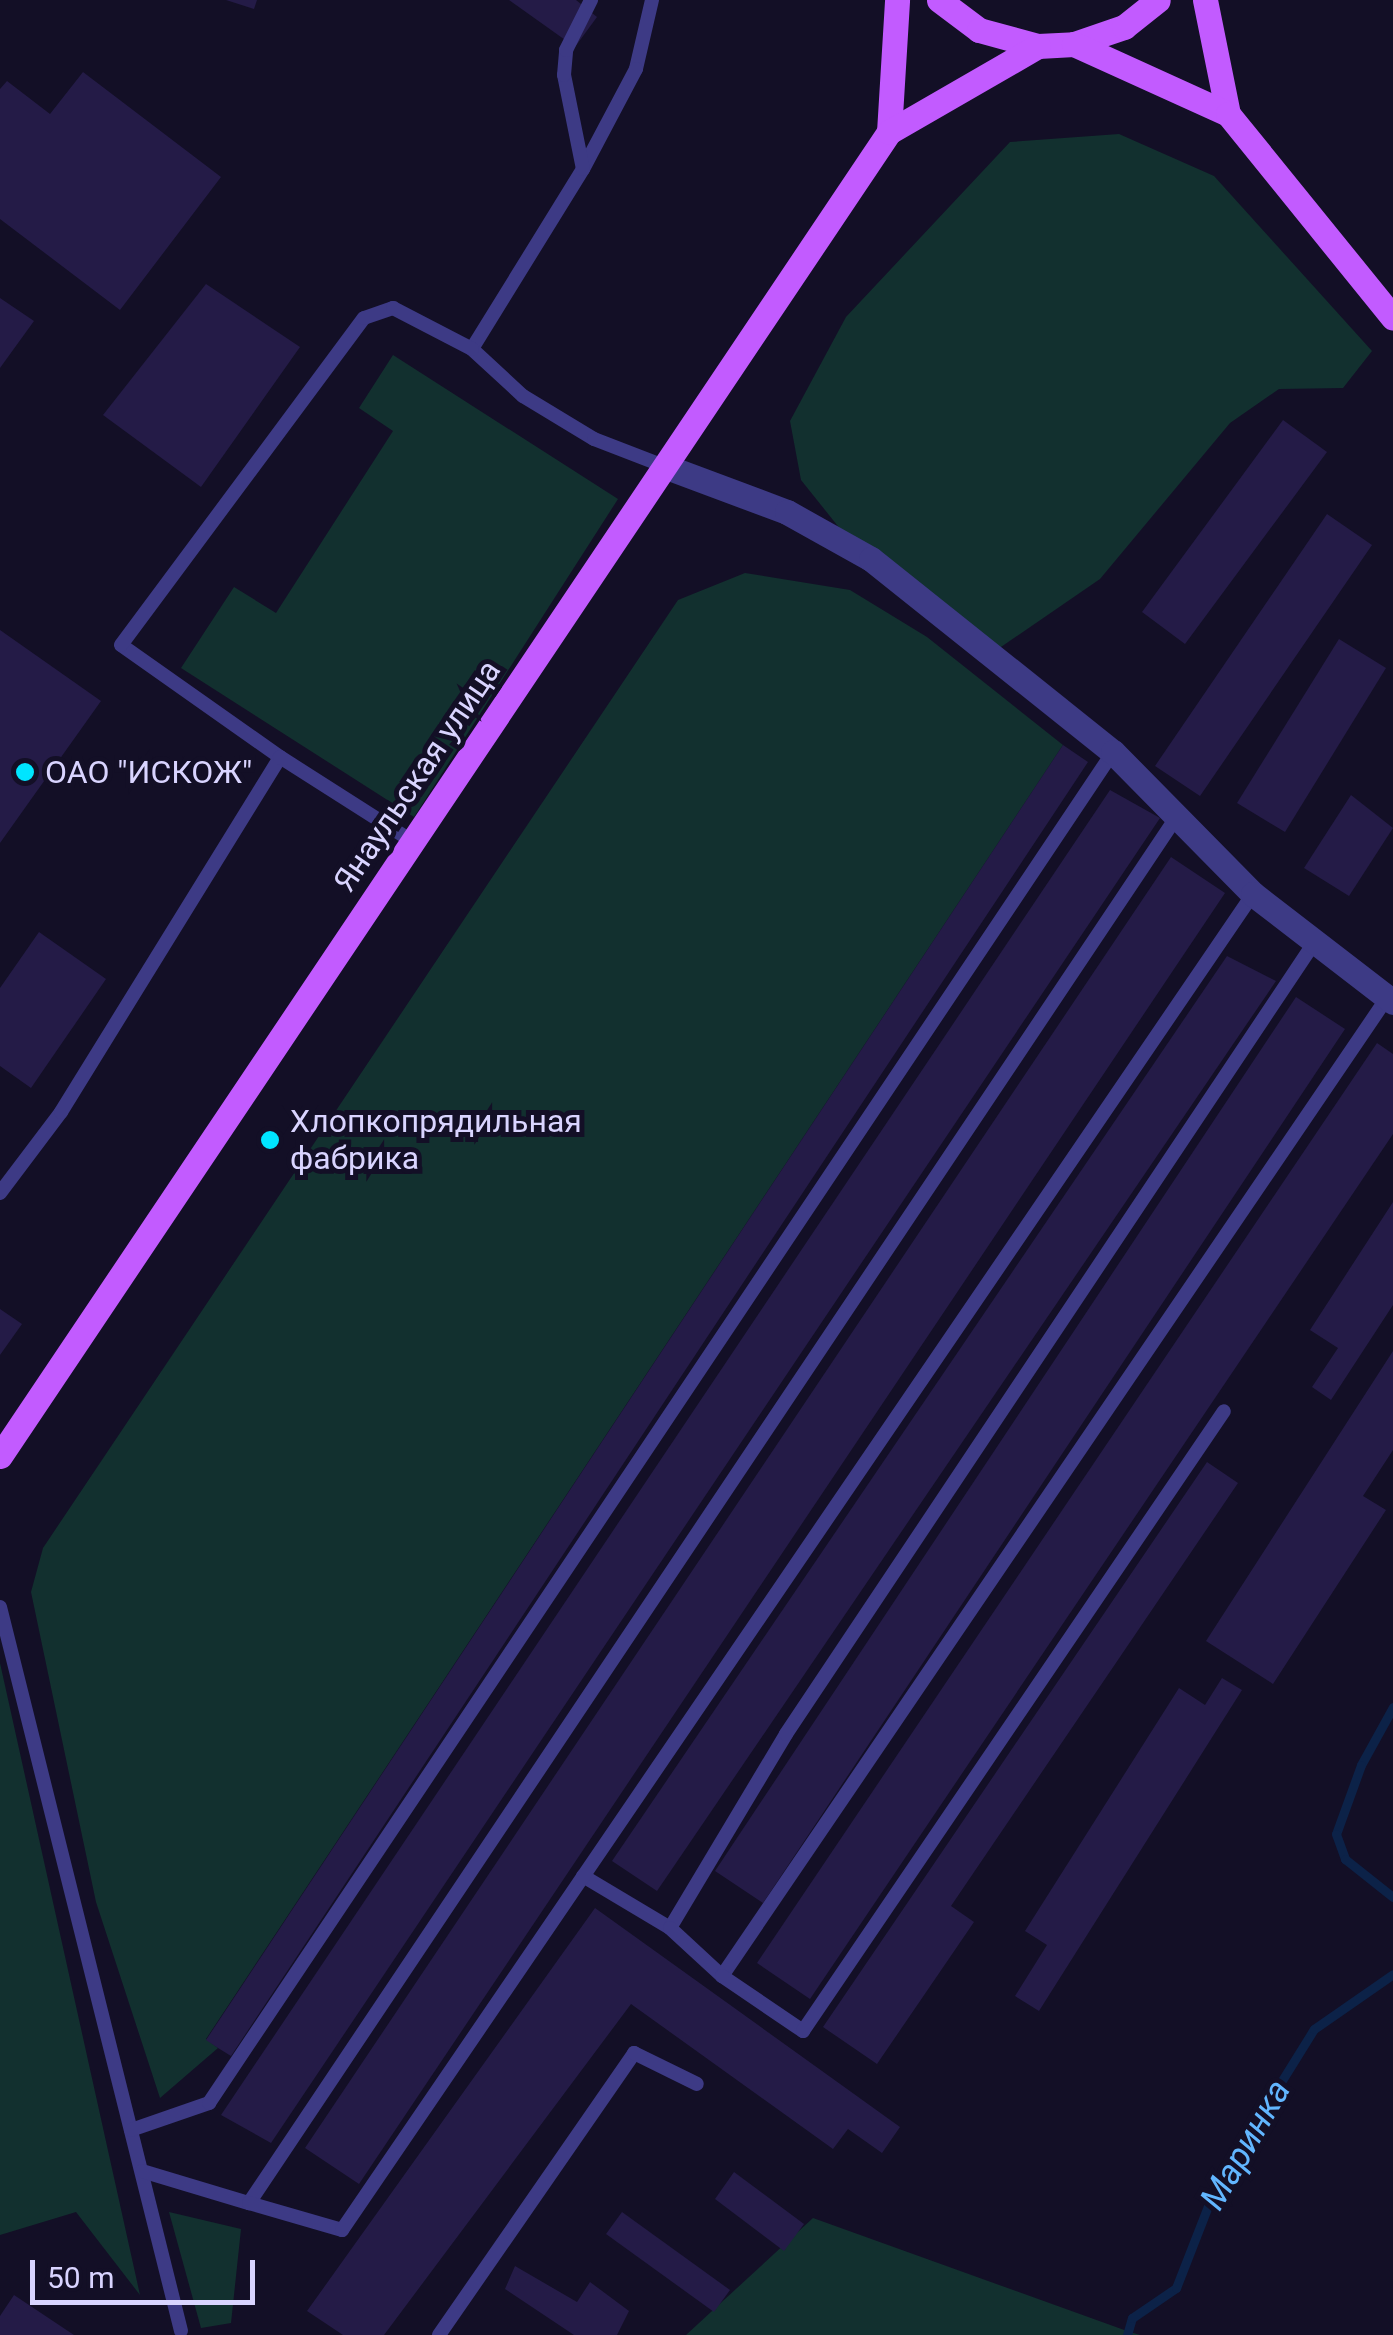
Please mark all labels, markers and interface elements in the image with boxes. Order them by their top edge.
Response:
street label: Янаульская улица [325,653,509,899]
place label: ОАО "ИСКОЖ" [45,753,252,791]
marker: ОАО "ИСКОЖ" [14,761,36,783]
place label: Хлопкопрядильная фабрика [290,1103,582,1178]
marker: Хлопкопрядильная фабрика [259,1129,281,1151]
water label: Маринка [1192,2072,1300,2218]
scale bar [35,2240,260,2302]
text: 50 m [47,2260,114,2295]

